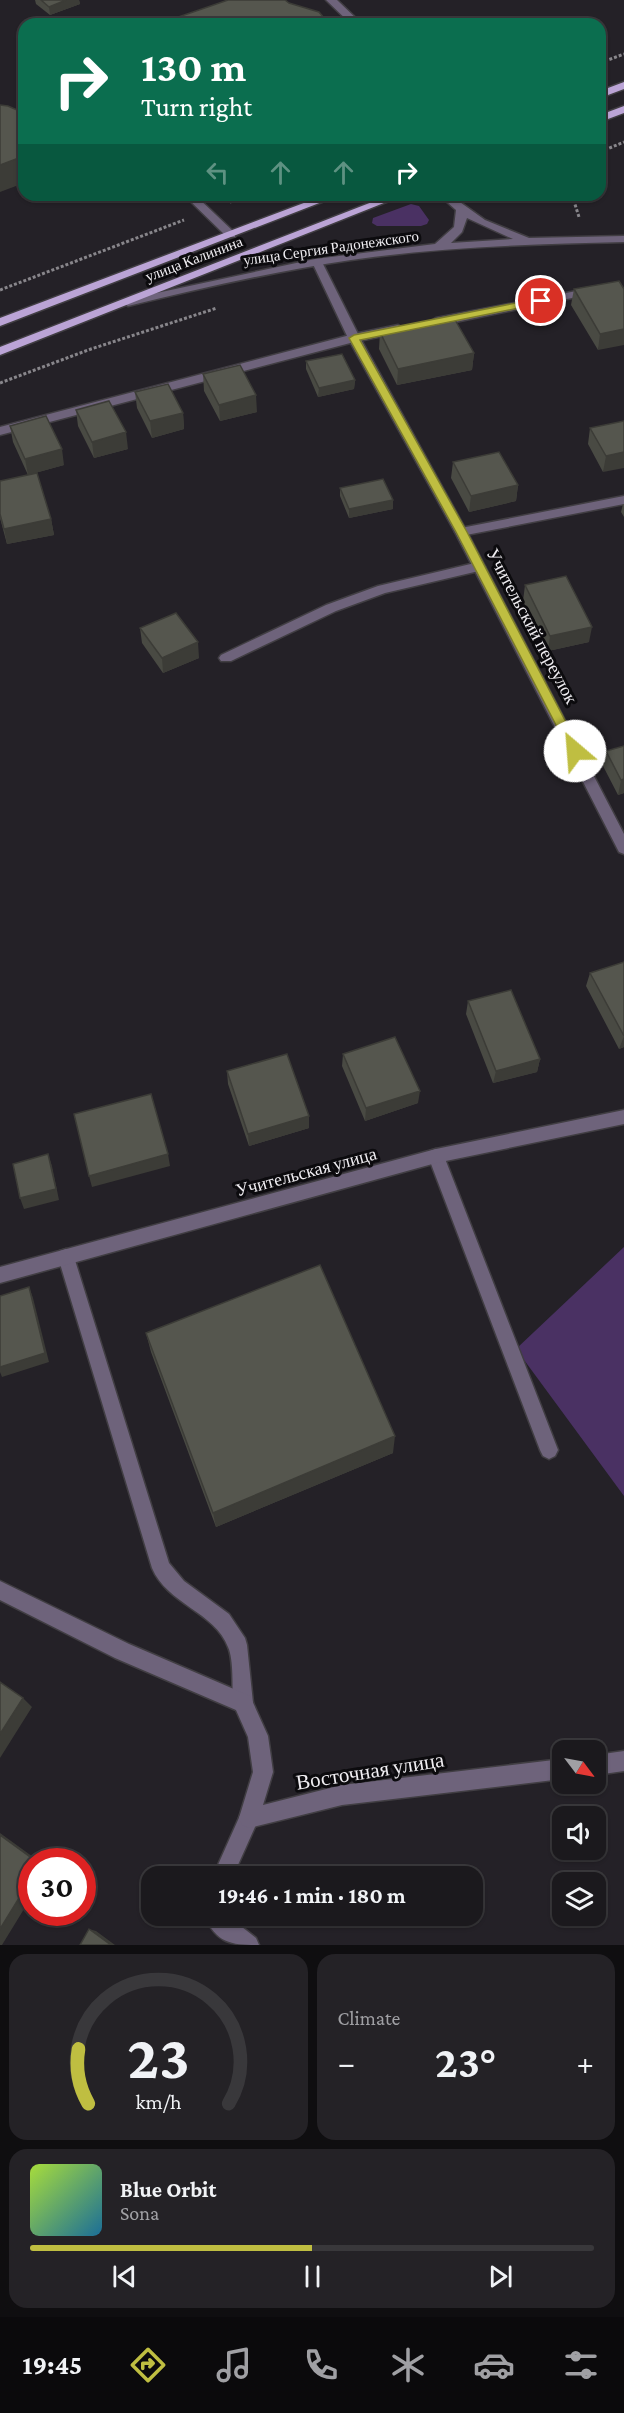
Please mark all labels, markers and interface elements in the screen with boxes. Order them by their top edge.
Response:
icon: right [42,42,120,120]
text: 130 m [141,43,246,90]
text: Turn right [141,92,252,122]
icon: left [201,156,234,189]
icon: ahead [264,156,297,189]
icon: ahead [327,156,360,189]
icon: right [390,156,423,189]
street label: улица Сергия Радонежского [242,228,420,268]
street label: улица Калинина [143,233,245,285]
pin [515,275,566,326]
icon: arrive [524,284,557,317]
street label: Учительский переулок [483,545,582,707]
position arrow [543,719,607,783]
street label: Учительская улица [233,1144,379,1200]
north arrow [552,1740,606,1794]
map controls [552,1740,606,1926]
street label: Восточная улица [294,1747,447,1795]
button: sound [552,1806,606,1860]
speed limit sign: 30 [18,1848,96,1926]
button: layers [552,1872,606,1926]
text: 19:46 · 1 min · 180 m [218,1883,406,1908]
text: Climate [338,2007,400,2029]
text: 23 [127,2022,189,2091]
text: 23° [435,2037,497,2087]
text: − [338,2044,355,2081]
text: + [577,2044,594,2081]
text: km/h [135,2090,182,2114]
text: Blue Orbit [120,2177,216,2202]
text: Sona [120,2202,159,2224]
icon: previous [108,2260,141,2293]
icon: pause [296,2260,329,2293]
icon: next [484,2260,517,2293]
icon: directions [127,2344,169,2386]
icon: music [213,2344,255,2386]
icon: phone [300,2344,342,2386]
icon: climate [387,2344,429,2386]
icon: car [473,2344,515,2386]
icon: filters [560,2344,602,2386]
text: 19:45 [22,2350,82,2380]

